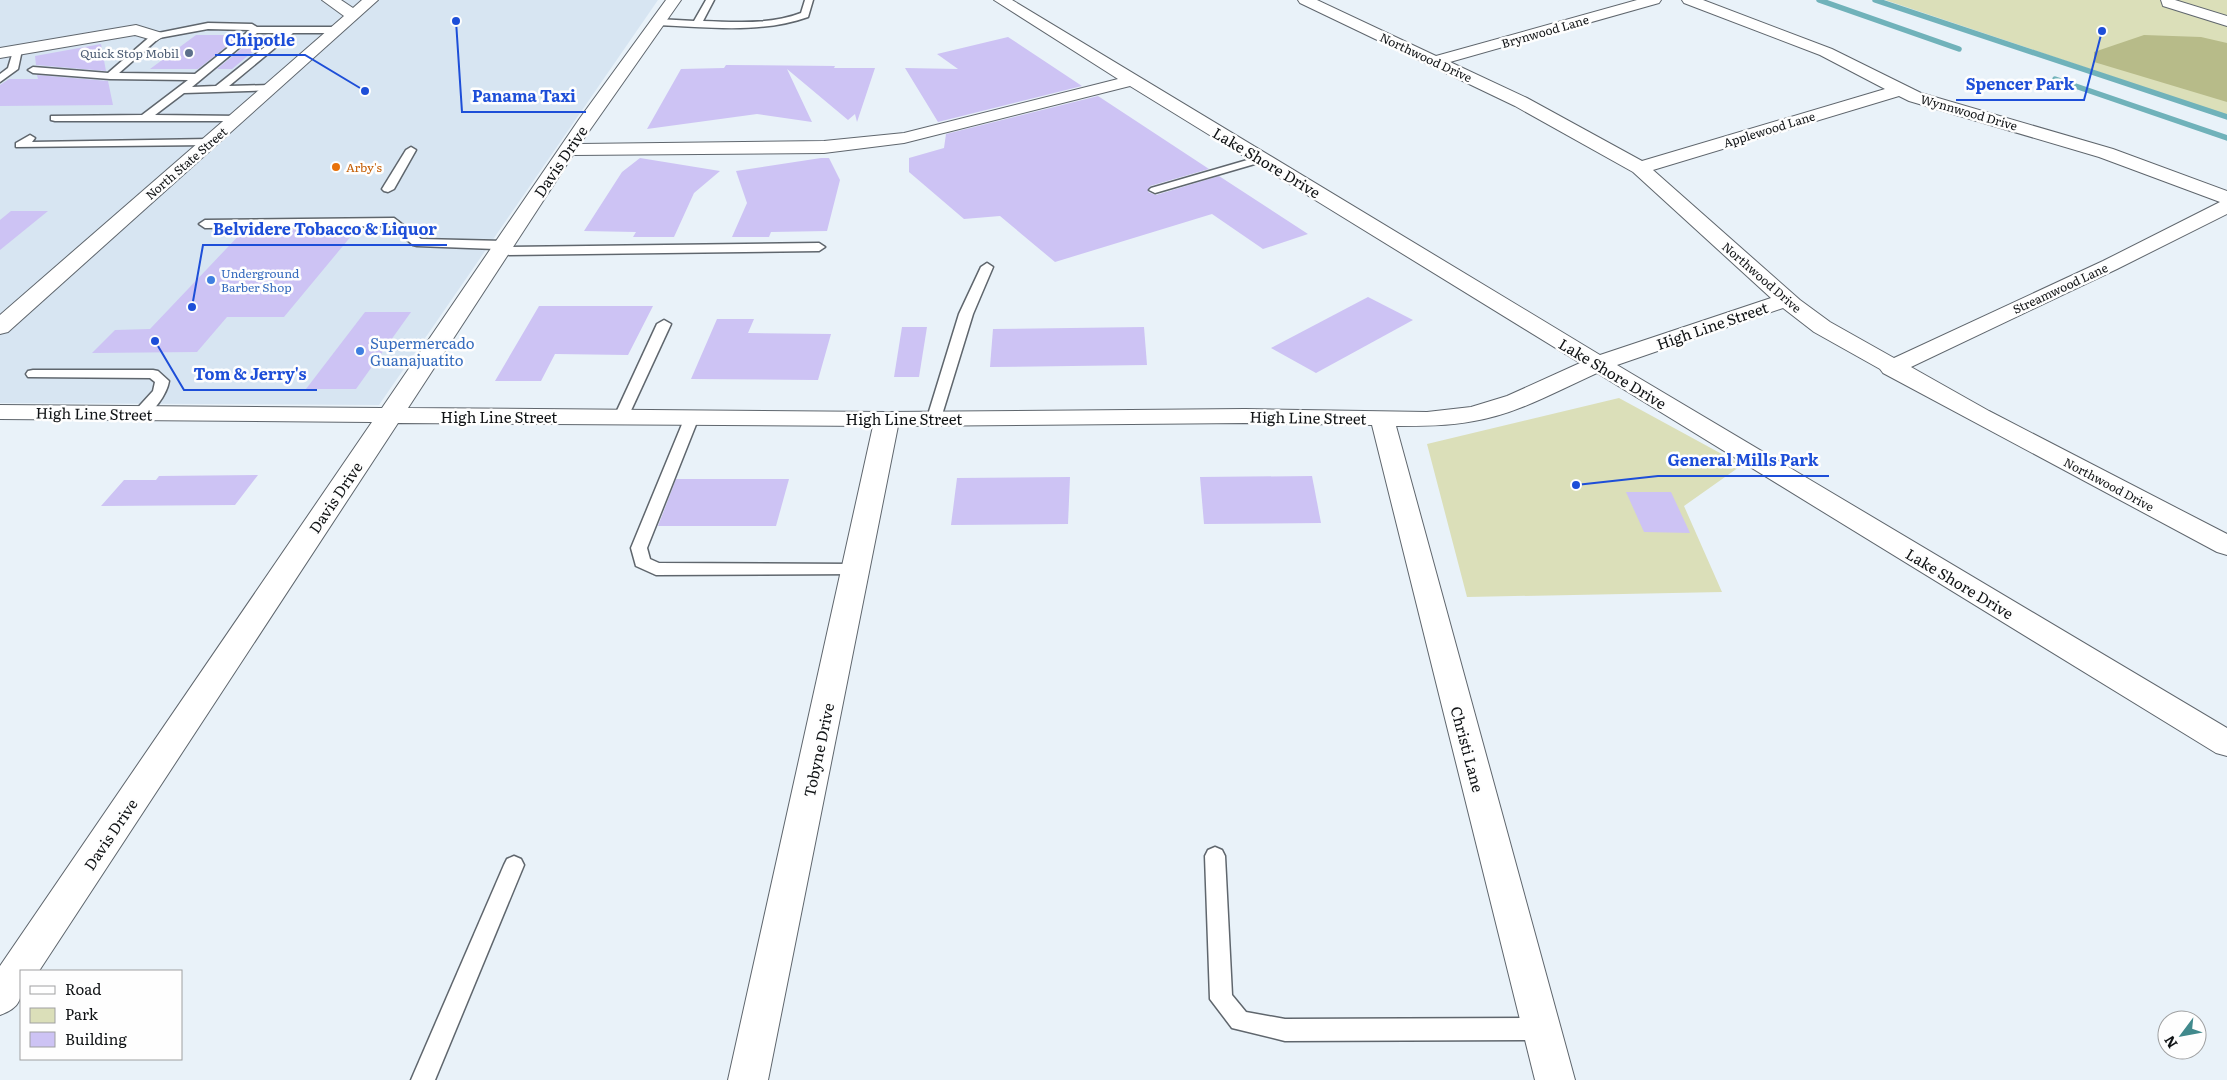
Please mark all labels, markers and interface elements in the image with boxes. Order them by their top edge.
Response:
street label: Brynwood Lane [1499,10,1591,52]
callout: Chipotle [215,24,305,55]
text: Chipotle [225,27,295,51]
street label: Northwood Drive [1377,28,1475,86]
place label: Quick Stop Mobil [80,44,179,62]
marker: Quick Stop Mobil [183,47,195,59]
callout: Spencer Park [1956,69,2084,100]
text: Spencer Park [1966,71,2074,95]
callout: Panama Taxi [462,81,586,112]
text: Panama Taxi [472,83,576,107]
street label: Wynnwood Drive [1918,90,2020,134]
street label: Applewood Lane [1721,106,1817,152]
street label: Davis Drive [528,120,593,201]
street label: Lake Shore Drive [1209,121,1325,203]
street label: North State Street [141,122,231,204]
place label: Arby's [346,158,382,176]
marker: Arby's [330,161,342,173]
callout: Belvidere Tobacco & Liquor [203,214,447,245]
text: Belvidere Tobacco & Liquor [213,216,437,240]
street label: Northwood Drive [1718,237,1806,317]
street label: Streamwood Lane [2010,258,2110,318]
place label: Underground Barber Shop [221,264,300,296]
marker: Underground Barber Shop [205,274,217,286]
street label: High Line Street [1653,295,1771,355]
place label: Supermercado Guanajuatito [370,331,475,371]
street label: Lake Shore Drive [1555,332,1671,414]
marker: Supermercado Guanajuatito [354,345,366,357]
callout: Tom & Jerry's [184,359,317,390]
text: Tom & Jerry's [194,361,306,385]
street label: High Line Street [35,400,153,426]
street label: High Line Street [1249,404,1367,430]
street label: High Line Street [441,405,557,428]
street label: High Line Street [846,407,962,430]
callout: General Mills Park [1658,445,1829,476]
text: General Mills Park [1668,447,1819,471]
street label: Northwood Drive [2061,453,2157,515]
street label: Davis Drive [303,456,368,537]
street label: Lake Shore Drive [1902,542,2018,624]
street label: Tobyne Drive [797,700,839,799]
street label: Christi Lane [1446,704,1491,795]
street label: Davis Drive [78,793,143,874]
legend [20,970,182,1060]
text: Road [65,977,101,1000]
text: Park [65,1002,99,1025]
north arrow [2157,1010,2207,1060]
text: Building [65,1027,127,1050]
text: N [2158,1032,2182,1053]

